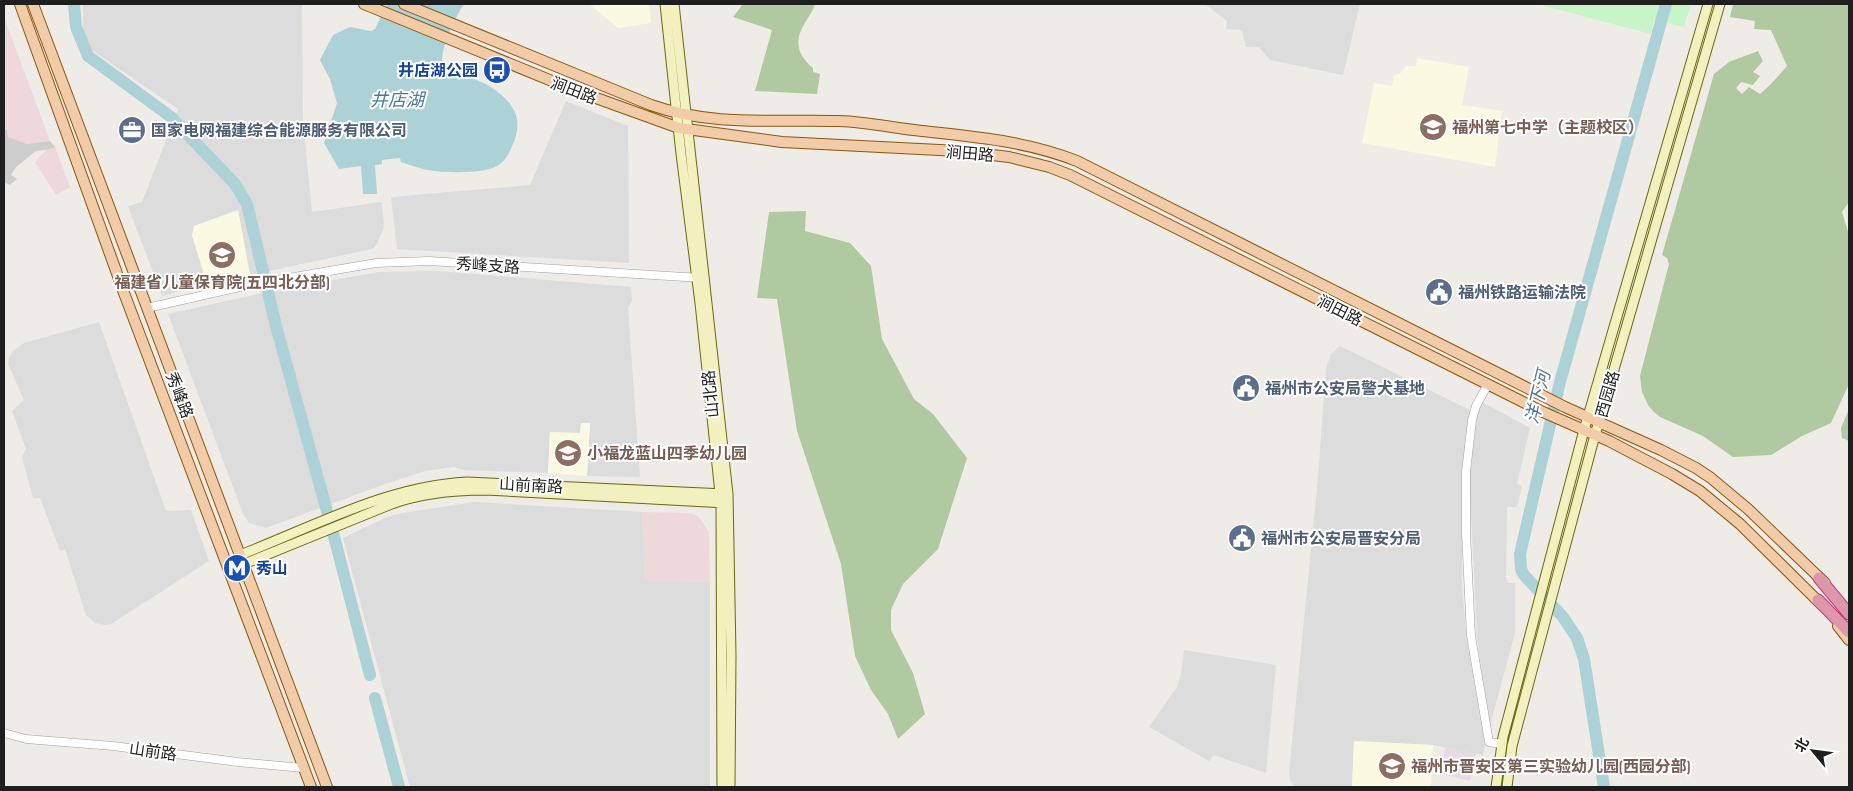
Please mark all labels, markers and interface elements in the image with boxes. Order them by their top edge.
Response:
bus stop icon: 井店湖公园 [482,55,512,85]
place label: 井店湖公园 [398,61,478,81]
street label: 涧田路 [548,74,599,109]
water label: 井店湖 [370,90,427,111]
school or university icon: 福州第七中学（主题校区） [1418,112,1448,142]
office icon: 国家电网福建综合能源服务有限公司 [117,115,147,145]
place label: 福州第七中学（主题校区） [1452,118,1644,138]
place label: 国家电网福建综合能源服务有限公司 [151,121,407,141]
street label: 涧田路 [945,143,995,166]
school or university icon: 福建省儿童保育院(五四北分部) [207,240,237,270]
street label: 秀峰支路 [455,255,520,278]
place label: 福建省儿童保育院(五四北分部) [114,273,330,293]
public building icon: 福州铁路运输法院 [1424,277,1454,307]
place label: 福州铁路运输法院 [1458,283,1586,303]
street label: 涧田路 [1314,292,1365,331]
water label: 洋下河 [1522,365,1556,426]
street label: 山北路 [700,369,723,419]
street label: 西园路 [1593,369,1624,420]
street label: 秀峰路 [161,370,196,421]
public building icon: 福州市公安局警犬基地 [1231,373,1261,403]
place label: 福州市公安局警犬基地 [1265,379,1425,399]
school or university icon: 小福龙蓝山四季幼儿园 [553,438,583,468]
place label: 小福龙蓝山四季幼儿园 [587,444,747,464]
street label: 山前南路 [498,475,563,498]
public building icon: 福州市公安局晋安分局 [1227,523,1257,553]
place label: 福州市公安局晋安分局 [1261,529,1421,549]
metro station icon: 秀山 [222,553,252,583]
place label: 秀山 [256,560,288,579]
north arrow [1788,726,1838,776]
text: 北 [1791,735,1813,755]
street label: 山前路 [128,740,178,765]
school or university icon: 福州市晋安区第三实验幼儿园(西园分部) [1377,751,1407,781]
place label: 福州市晋安区第三实验幼儿园(西园分部) [1411,757,1690,777]

